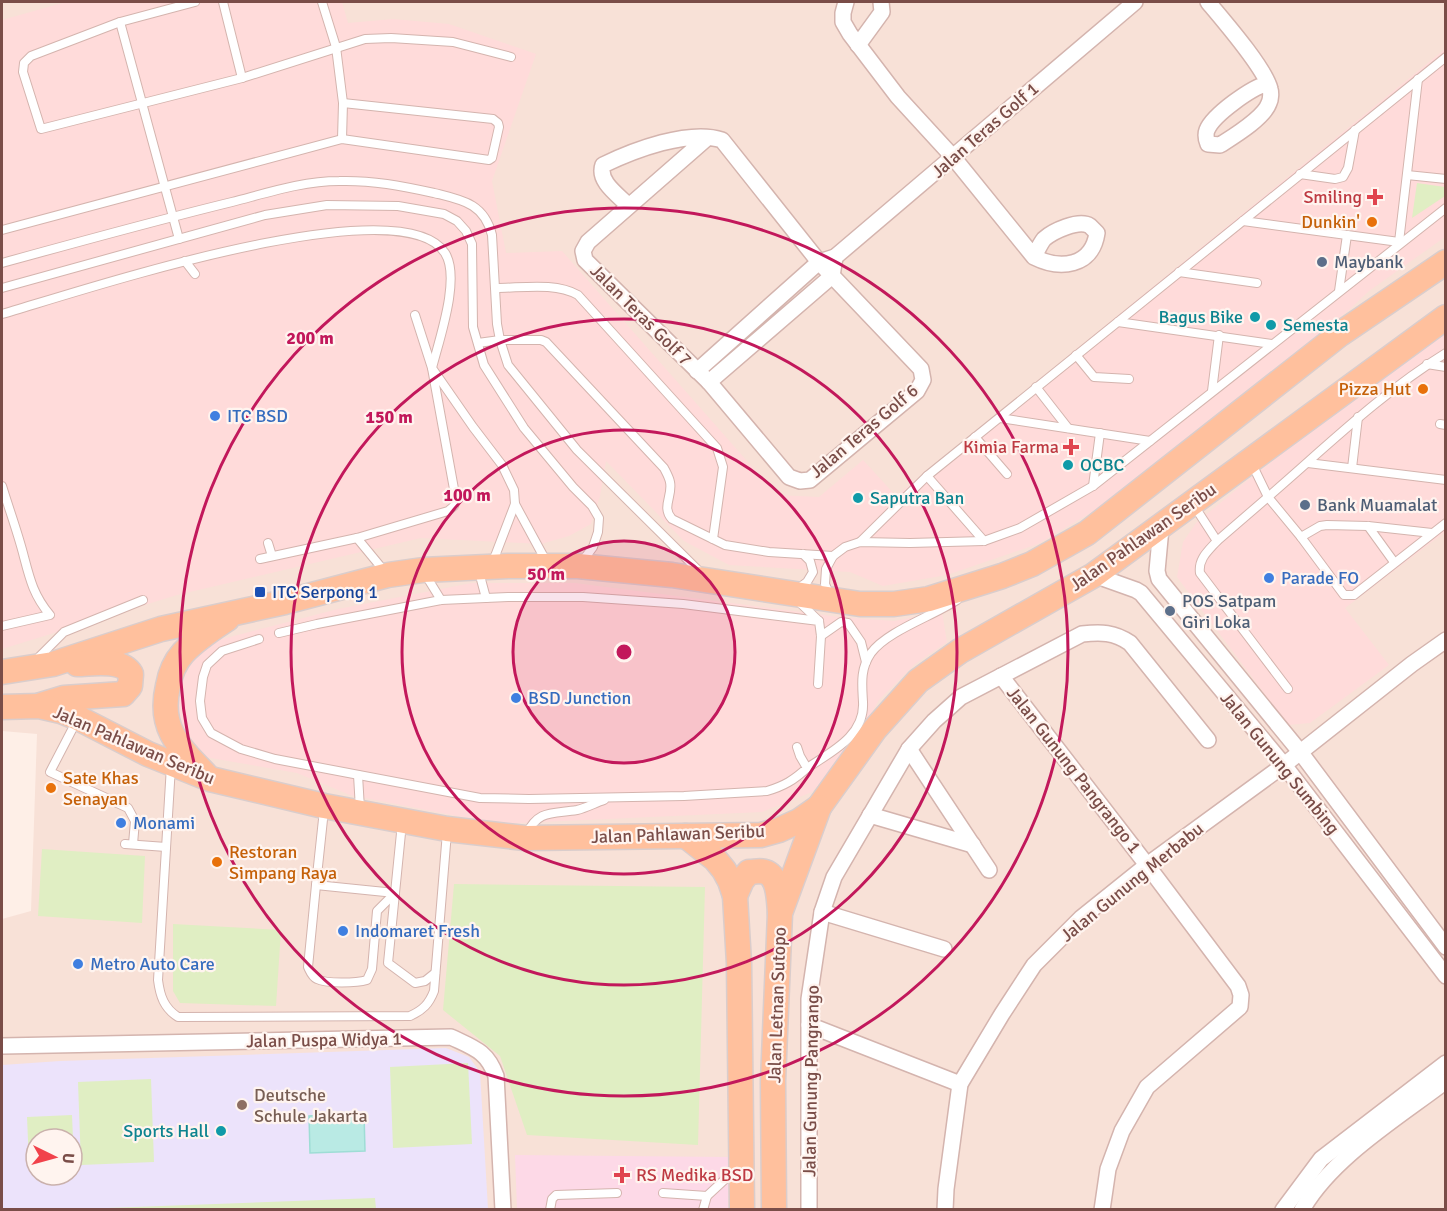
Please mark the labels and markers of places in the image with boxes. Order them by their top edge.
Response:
place label: Smiling [1303,186,1362,208]
marker: Smiling [1366,188,1384,206]
place label: Dunkin' [1301,211,1360,233]
marker: Dunkin' [1365,215,1379,229]
place label: Maybank [1334,251,1403,273]
marker: Maybank [1315,255,1329,269]
place label: Bagus Bike [1158,306,1243,328]
marker: Bagus Bike [1248,310,1262,324]
place label: Semesta [1283,314,1349,336]
marker: Semesta [1264,318,1278,332]
place label: Pizza Hut [1338,378,1411,400]
marker: Pizza Hut [1416,382,1430,396]
place label: ITC BSD [227,405,288,427]
marker: ITC BSD [208,409,222,423]
place label: Kimia Farma [963,436,1059,458]
marker: Kimia Farma [1064,440,1078,454]
place label: OCBC [1080,454,1124,476]
marker: OCBC [1061,458,1075,472]
place label: Saputra Ban [870,487,964,509]
marker: Saputra Ban [851,491,865,505]
place label: Bank Muamalat [1317,494,1437,516]
marker: Bank Muamalat [1298,498,1312,512]
place label: Parade FO [1281,567,1359,589]
marker: Parade FO [1262,571,1276,585]
place label: ITC Serpong 1 [272,581,378,603]
marker: ITC Serpong 1 [253,585,267,599]
place label: POS Satpam Giri Loka [1182,590,1276,633]
marker: POS Satpam Giri Loka [1163,604,1177,618]
centre of rings [614,642,634,662]
place label: BSD Junction [528,687,631,709]
marker: BSD Junction [509,691,523,705]
place label: Sate Khas Senayan [63,767,139,810]
marker: Sate Khas Senayan [44,781,58,795]
place label: Monami [133,812,195,834]
marker: Monami [114,816,128,830]
place label: Restoran Simpang Raya [229,841,337,884]
marker: Restoran Simpang Raya [210,855,224,869]
place label: Indomaret Fresh [355,920,480,942]
marker: Indomaret Fresh [336,924,350,938]
place label: Metro Auto Care [90,953,215,975]
marker: Metro Auto Care [71,957,85,971]
place label: Deutsche Schule Jakarta [254,1084,368,1127]
marker: Deutsche Schule Jakarta [235,1098,249,1112]
place label: Sports Hall [123,1120,209,1142]
marker: Sports Hall [214,1124,228,1138]
place label: RS Medika BSD [636,1164,753,1186]
marker: RS Medika BSD [613,1166,631,1184]

